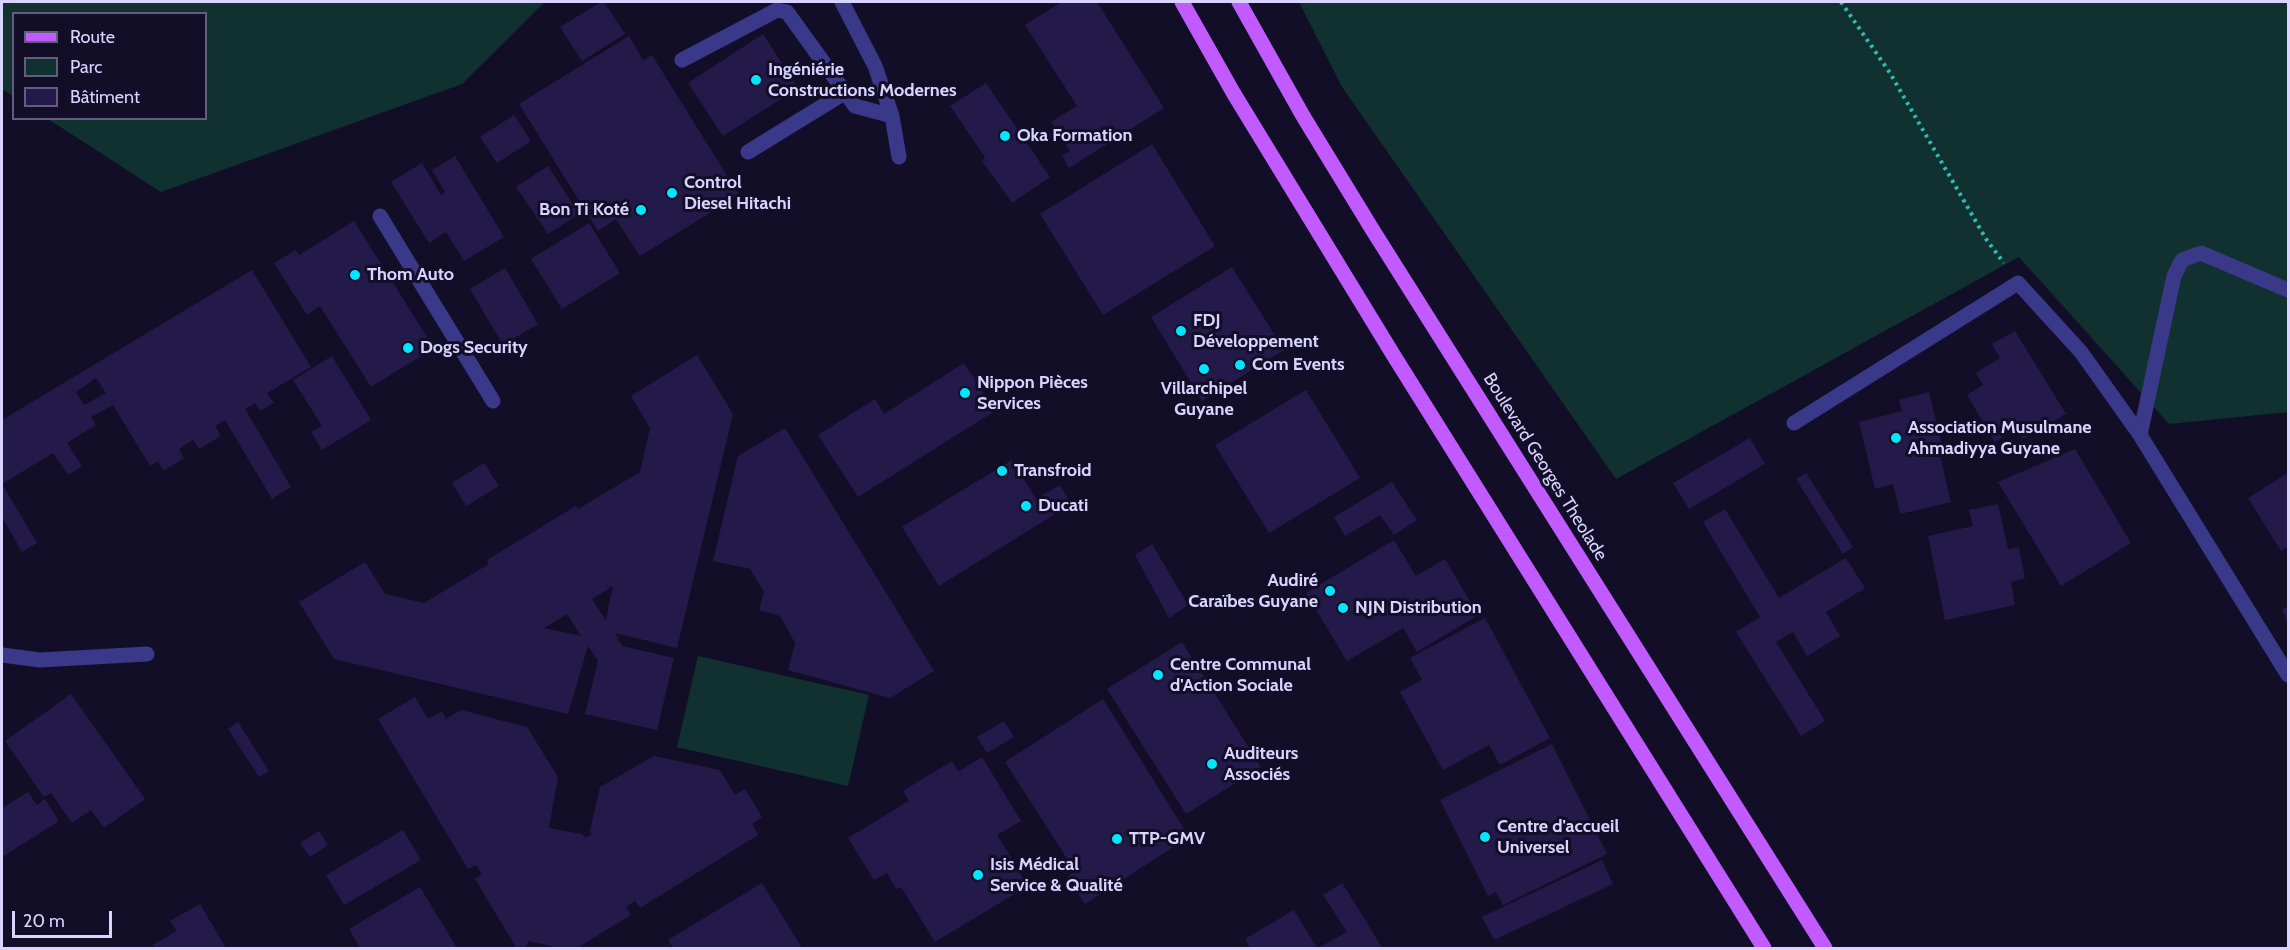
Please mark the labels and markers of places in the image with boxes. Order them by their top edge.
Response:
place label: Ingéniérie Constructions Modernes [768,59,957,101]
marker: Ingéniérie Constructions Modernes [749,73,763,87]
place label: Oka Formation [1017,125,1132,147]
marker: Oka Formation [998,129,1012,143]
place label: Control Diesel Hitachi [684,172,791,214]
marker: Control Diesel Hitachi [665,186,679,200]
place label: Bon Ti Koté [539,199,629,221]
marker: Bon Ti Koté [634,203,648,217]
place label: Thom Auto [367,264,454,286]
marker: Thom Auto [348,268,362,282]
place label: FDJ Développement [1193,310,1319,352]
marker: FDJ Développement [1174,324,1188,338]
place label: Dogs Security [420,337,528,359]
marker: Dogs Security [401,341,415,355]
place label: Com Events [1252,354,1345,376]
marker: Com Events [1233,358,1247,372]
marker: Villarchipel Guyane [1197,362,1211,376]
place label: Nippon Pièces Services [977,372,1088,415]
place label: Villarchipel Guyane [1161,378,1247,420]
marker: Nippon Pièces Services [958,386,972,400]
place label: Association Musulmane Ahmadiyya Guyane [1908,417,2092,460]
marker: Association Musulmane Ahmadiyya Guyane [1889,431,1903,445]
place label: Transfroid [1014,460,1092,482]
marker: Transfroid [995,464,1009,478]
place label: Ducati [1038,495,1088,517]
marker: Ducati [1019,499,1033,513]
place label: Audiré Caraïbes Guyane [1188,570,1318,612]
marker: Audiré Caraïbes Guyane [1323,584,1337,598]
place label: NJN Distribution [1355,597,1482,619]
marker: NJN Distribution [1336,601,1350,615]
place label: Centre Communal d'Action Sociale [1170,654,1311,696]
marker: Centre Communal d'Action Sociale [1151,668,1165,682]
place label: Auditeurs Associés [1224,743,1298,786]
marker: Auditeurs Associés [1205,757,1219,771]
place label: Centre d'accueil Universel [1497,816,1619,858]
place label: TTP-GMV [1129,828,1205,850]
marker: Centre d'accueil Universel [1478,830,1492,844]
marker: TTP-GMV [1110,832,1124,846]
place label: Isis Médical Service & Qualité [990,854,1123,896]
marker: Isis Médical Service & Qualité [971,868,985,882]

